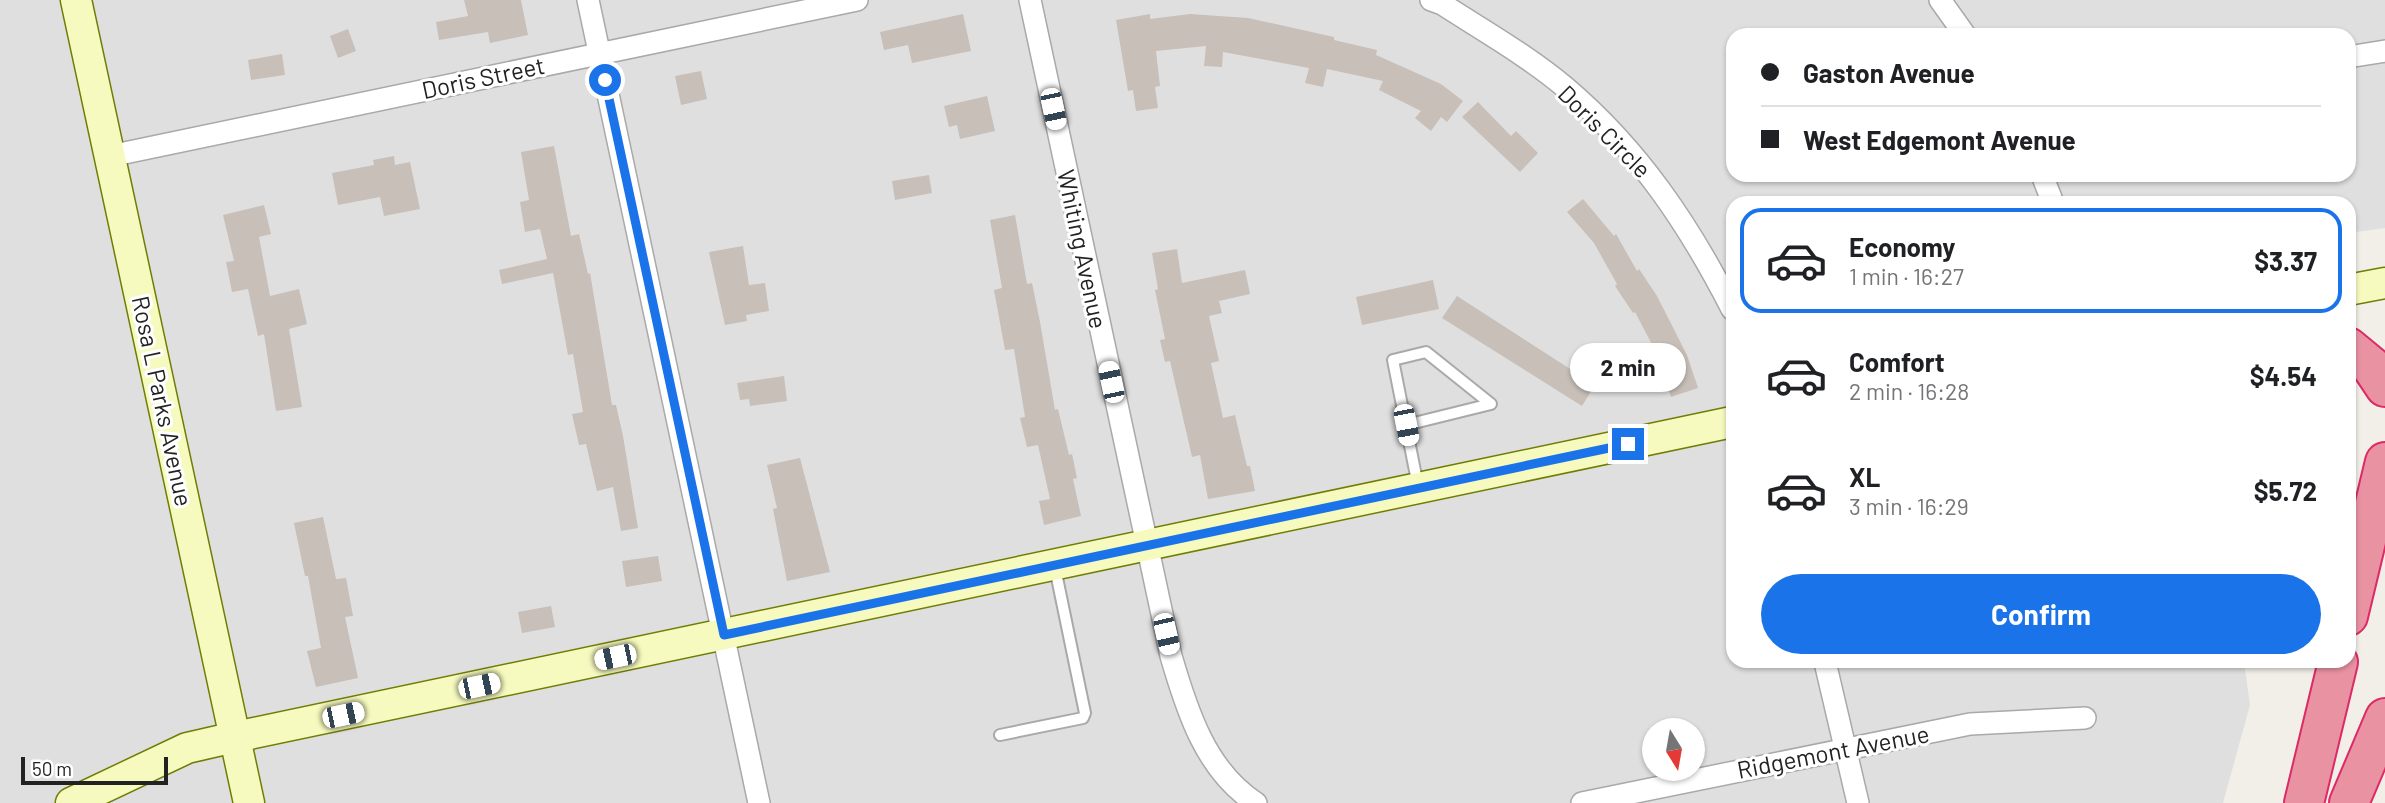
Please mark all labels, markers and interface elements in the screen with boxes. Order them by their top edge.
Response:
street label: Doris Street [419,50,547,104]
text: Gaston Avenue [1803,57,1975,88]
route start [589,64,621,96]
street label: Doris Circle [1553,79,1657,183]
car [1039,86,1068,132]
text: West Edgemont Avenue [1803,124,2076,155]
street label: Whiting Avenue [1052,167,1114,331]
icon: car [1765,229,1828,292]
text: Economy [1849,231,1955,262]
text: $3.37 [2254,245,2317,276]
text: 1 min · 16:27 [1849,262,1964,290]
street label: Rosa L Parks Avenue [127,293,199,509]
callout: 2 min [1570,342,1686,392]
icon: car [1765,344,1828,407]
text: Comfort [1849,346,1945,377]
text: 2 min [1600,353,1656,381]
car [1097,359,1126,405]
text: $4.54 [2250,360,2317,391]
text: 2 min · 16:28 [1849,377,1969,405]
car [1392,402,1421,448]
route end [1612,428,1644,460]
icon: car [1765,459,1828,522]
text: XL [1849,461,1880,492]
text: $5.72 [2254,475,2317,506]
text: 3 min · 16:29 [1849,492,1969,520]
button: Confirm [1761,574,2321,654]
car [1152,611,1181,657]
car [593,642,638,672]
car [457,671,502,701]
car [321,700,366,730]
north arrow [1642,718,1704,780]
map controls [1642,718,1705,781]
street label: Ridgemont Avenue [1734,718,1932,784]
scale bar [21,754,168,786]
text: 50 m [32,757,72,780]

